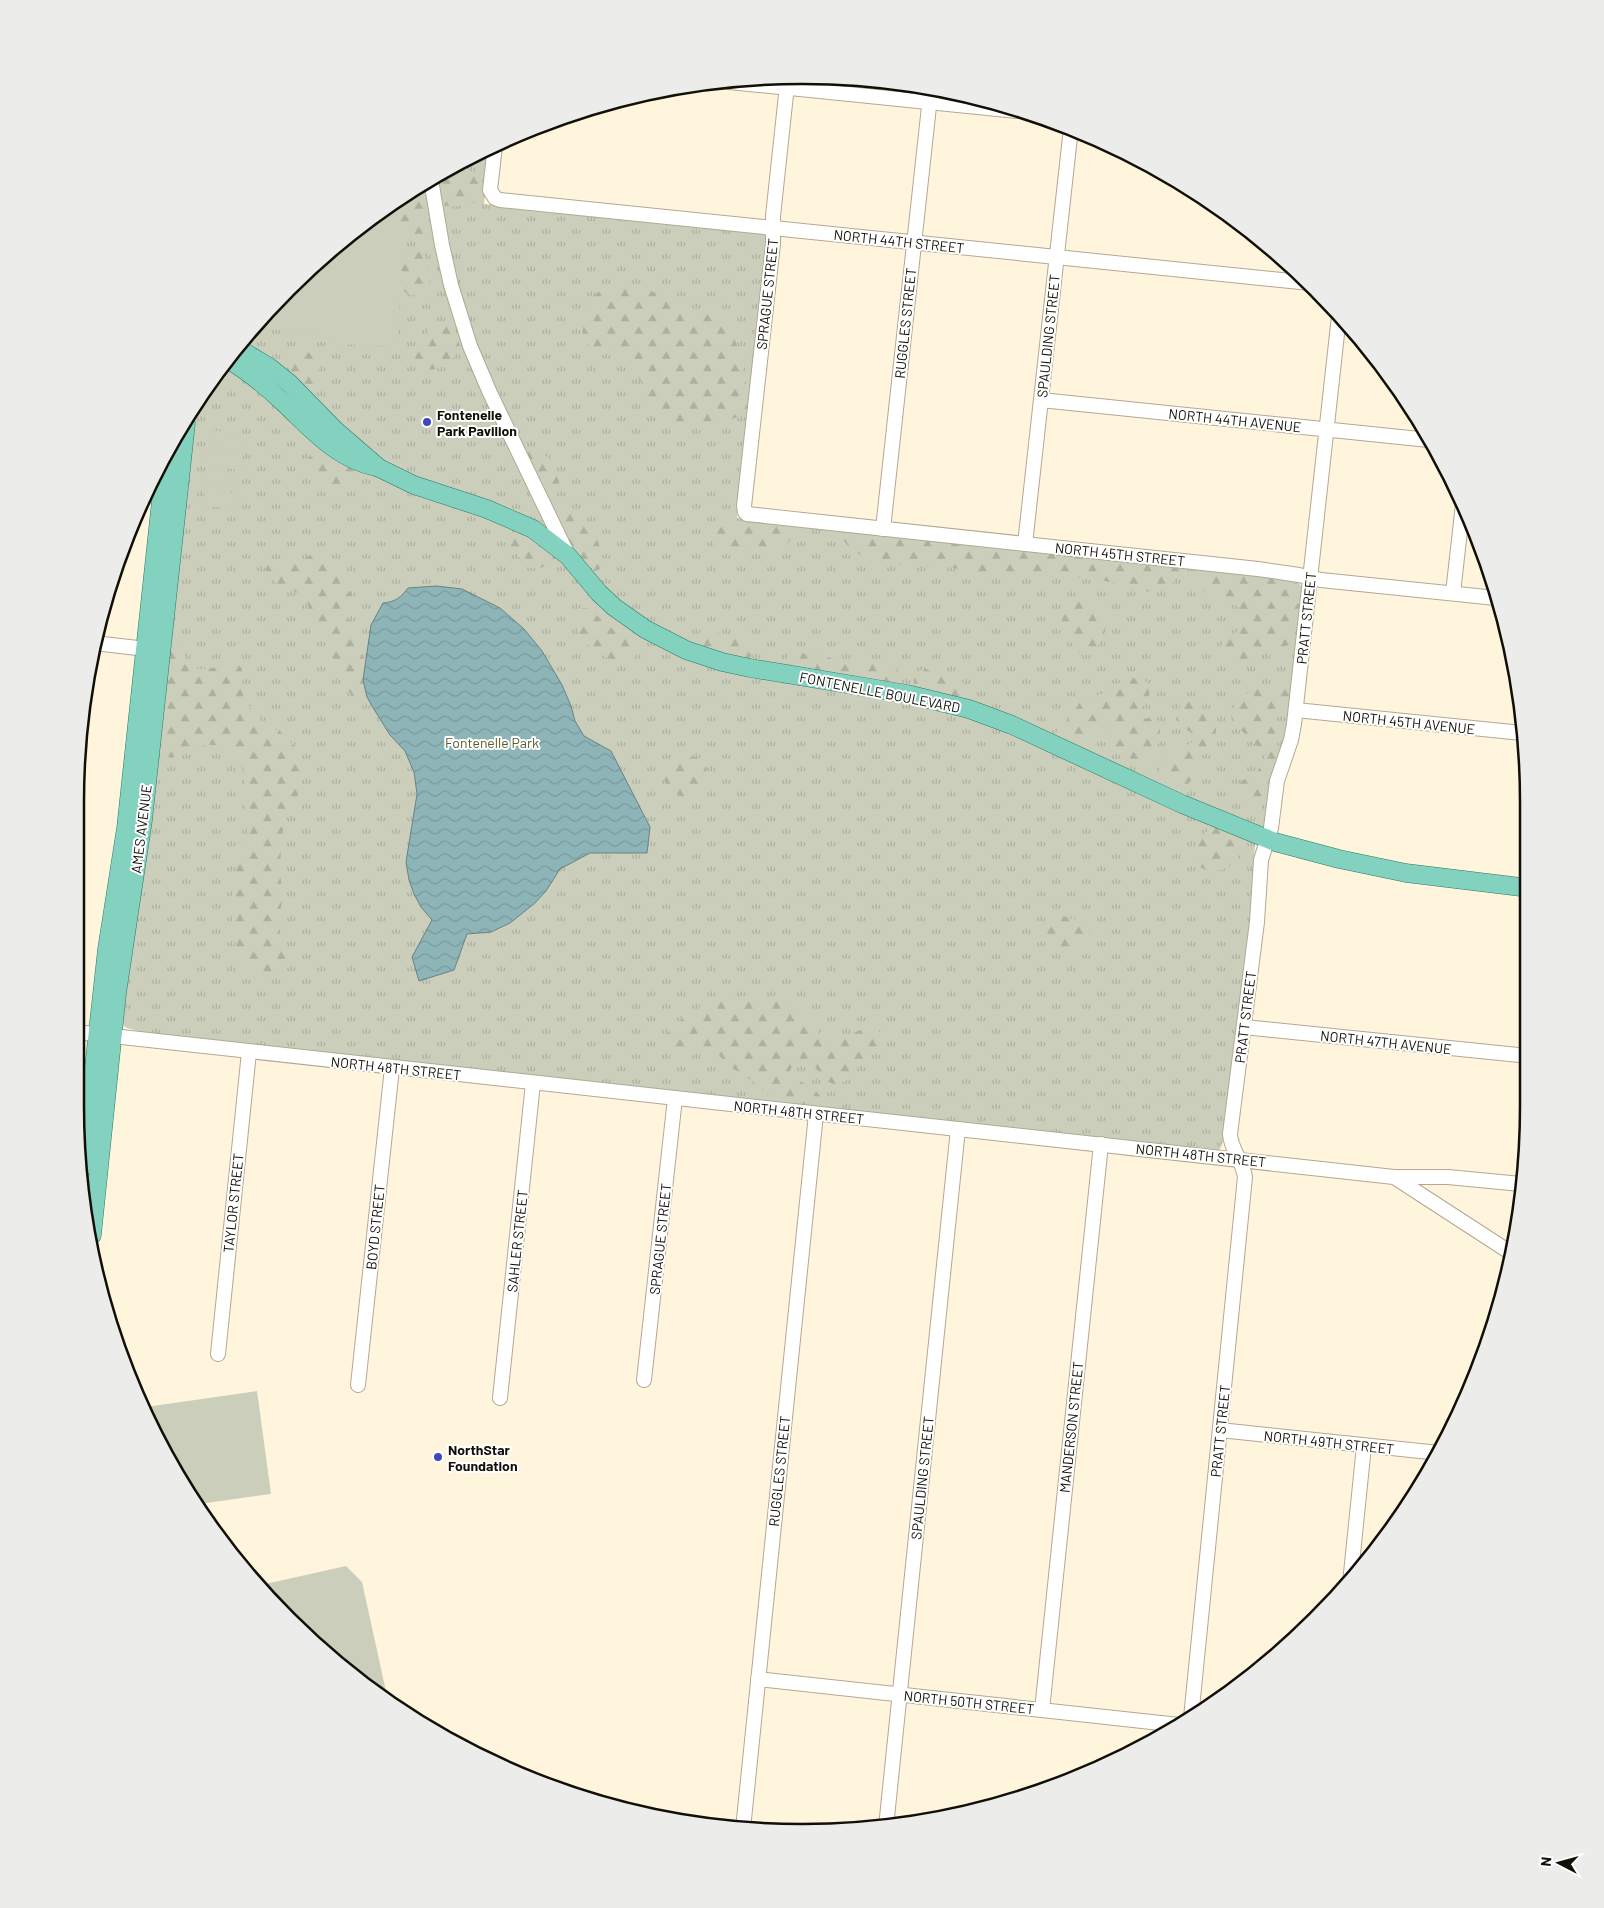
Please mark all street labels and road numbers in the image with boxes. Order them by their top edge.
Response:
street label: NORTH 44TH STREET [833,226,965,256]
street label: SPRAGUE STREET [753,237,781,351]
street label: RUGGLES STREET [891,267,919,379]
street label: SPAULDING STREET [1033,273,1063,399]
street label: NORTH 44TH AVENUE [1168,405,1302,435]
street label: NORTH 45TH STREET [1054,539,1186,569]
street label: PRATT STREET [1293,571,1319,665]
street label: FONTENELLE BOULEVARD [798,668,962,716]
street label: NORTH 45TH AVENUE [1342,707,1476,737]
street label: AMES AVENUE [127,784,155,874]
street label: PRATT STREET [1231,970,1259,1064]
street label: NORTH 47TH AVENUE [1320,1027,1452,1057]
street label: NORTH 48TH STREET [330,1053,462,1083]
street label: NORTH 48TH STREET [733,1097,865,1127]
street label: NORTH 48TH STREET [1135,1140,1267,1170]
street label: TAYLOR STREET [219,1152,247,1254]
street label: SPRAGUE STREET [646,1182,674,1296]
street label: BOYD STREET [362,1183,388,1271]
street label: SAHLER STREET [503,1189,531,1293]
street label: MANDERSON STREET [1056,1360,1086,1493]
street label: PRATT STREET [1207,1384,1233,1478]
street label: RUGGLES STREET [765,1415,793,1527]
street label: SPAULDING STREET [907,1415,937,1541]
street label: NORTH 49TH STREET [1263,1427,1395,1457]
street label: NORTH 50TH STREET [903,1687,1035,1717]

